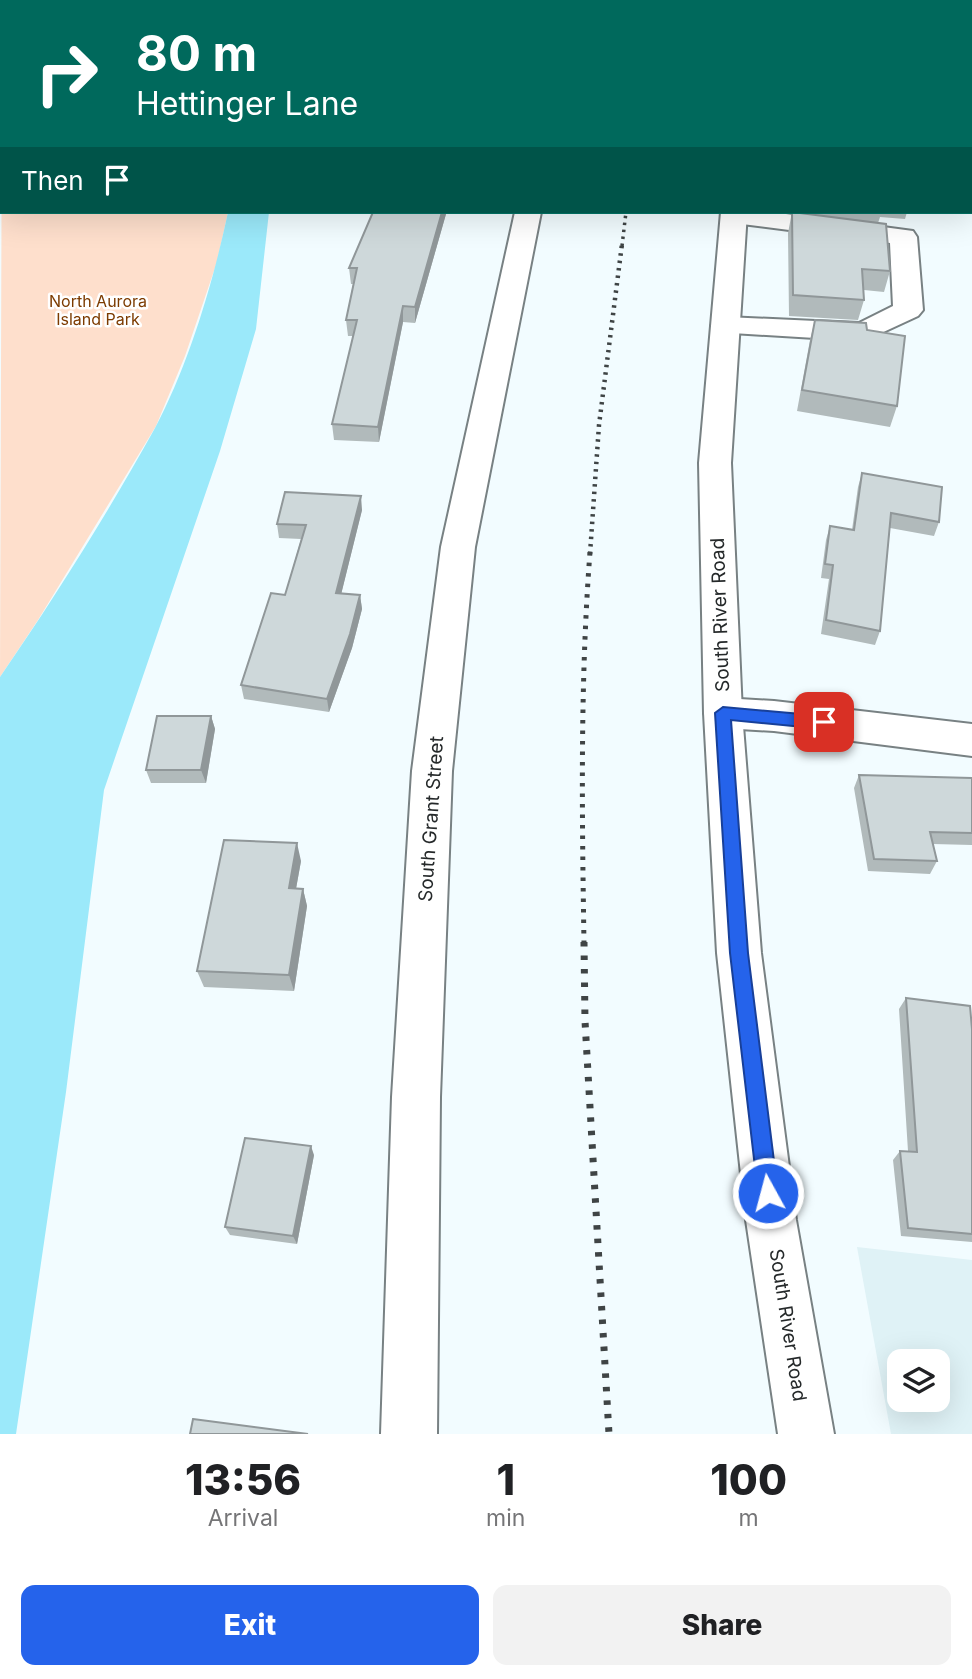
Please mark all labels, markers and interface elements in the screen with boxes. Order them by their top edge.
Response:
text: 80 m [136,24,257,83]
icon: right [21,28,112,119]
text: Hettinger Lane [136,84,358,123]
icon: arrive [98,161,136,199]
text: Then [21,165,84,196]
park label: North Aurora Island Park [49,291,147,329]
street label: South River Road [706,538,734,692]
pin [794,692,854,752]
icon: arrive [805,703,843,741]
street label: South Grant Street [414,735,448,903]
position arrow [731,1156,805,1230]
street label: South River Road [765,1247,811,1403]
map controls [887,1349,950,1412]
button: layers [887,1349,950,1412]
text: 13:56 [185,1454,301,1505]
text: 1 [496,1454,515,1505]
text: 100 [710,1454,787,1505]
text: Arrival [208,1504,278,1532]
text: min [486,1504,525,1532]
text: m [739,1504,759,1532]
button: Exit [21,1585,479,1665]
button: Share [493,1585,951,1665]

